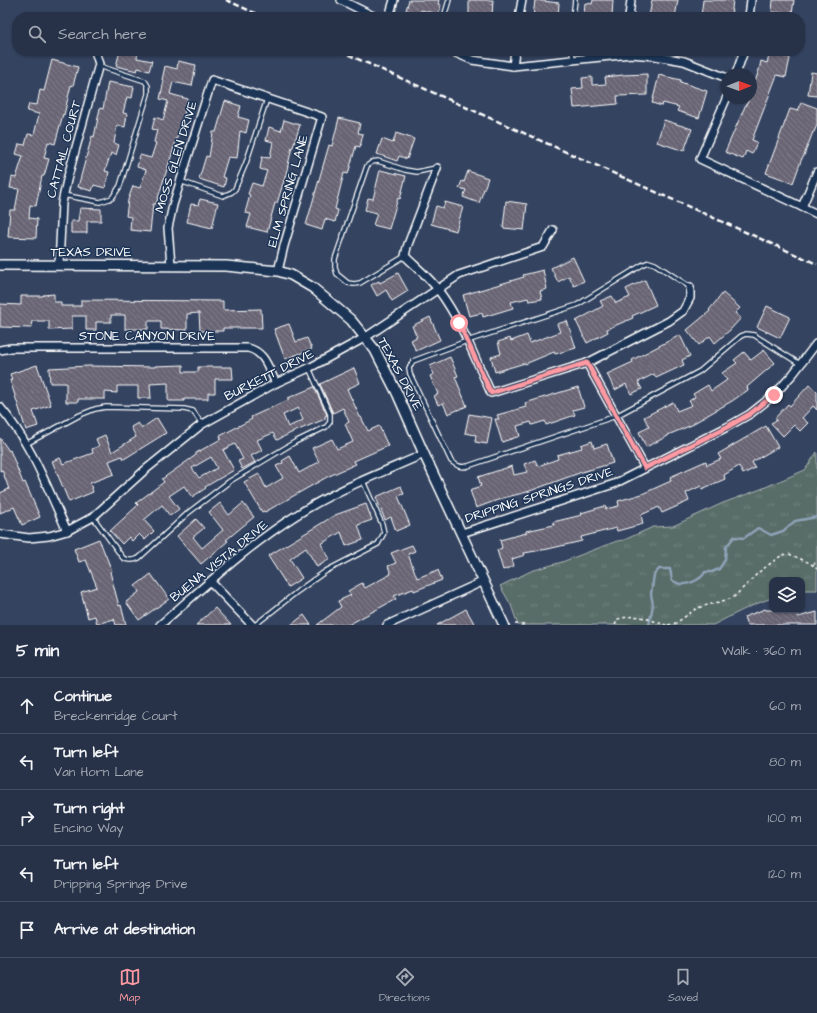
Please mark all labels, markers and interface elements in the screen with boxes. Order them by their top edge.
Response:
search box [12,12,805,56]
icon: search [26,23,48,45]
text: Search here [58,24,147,45]
north arrow [721,68,757,104]
street label: CATTAIL COURT [42,97,86,200]
street label: MOSS GLEN DRIVE [150,99,202,215]
street label: ELM SPRING LANE [263,132,313,249]
street label: TEXAS DRIVE [51,243,132,261]
route start [450,314,468,332]
street label: STONE CANYON DRIVE [79,327,216,345]
street label: TEXAS DRIVE [373,334,427,414]
street label: BURKETT DRIVE [221,345,317,405]
route end [765,386,783,404]
street label: DRIPPING SPRINGS DRIVE [463,462,616,527]
street label: BUENA VISTA DRIVE [166,516,272,606]
map controls [769,577,805,613]
button: layers [769,577,805,613]
text: 5 min [16,639,59,663]
text: Walk · 360 m [722,642,801,660]
text: Continue [54,686,112,707]
icon: ahead [16,695,38,717]
text: 60 m [769,697,801,715]
text: Breckenridge Court [54,707,178,725]
text: Turn left [54,742,118,763]
icon: left [16,751,38,773]
text: 80 m [769,753,801,771]
text: Van Horn Lane [54,763,144,781]
text: Turn right [54,798,125,819]
icon: right [16,807,38,829]
text: 100 m [768,809,801,827]
text: Encino Way [54,819,123,837]
text: Turn left [54,854,118,875]
icon: left [16,863,38,885]
text: 120 m [768,865,801,883]
text: Dripping Springs Drive [54,875,187,893]
icon: arrive [16,919,38,941]
text: Arrive at destination [54,919,195,940]
tab: Map [119,966,141,1005]
tab: Directions [379,966,430,1005]
tab: Saved [668,966,698,1005]

